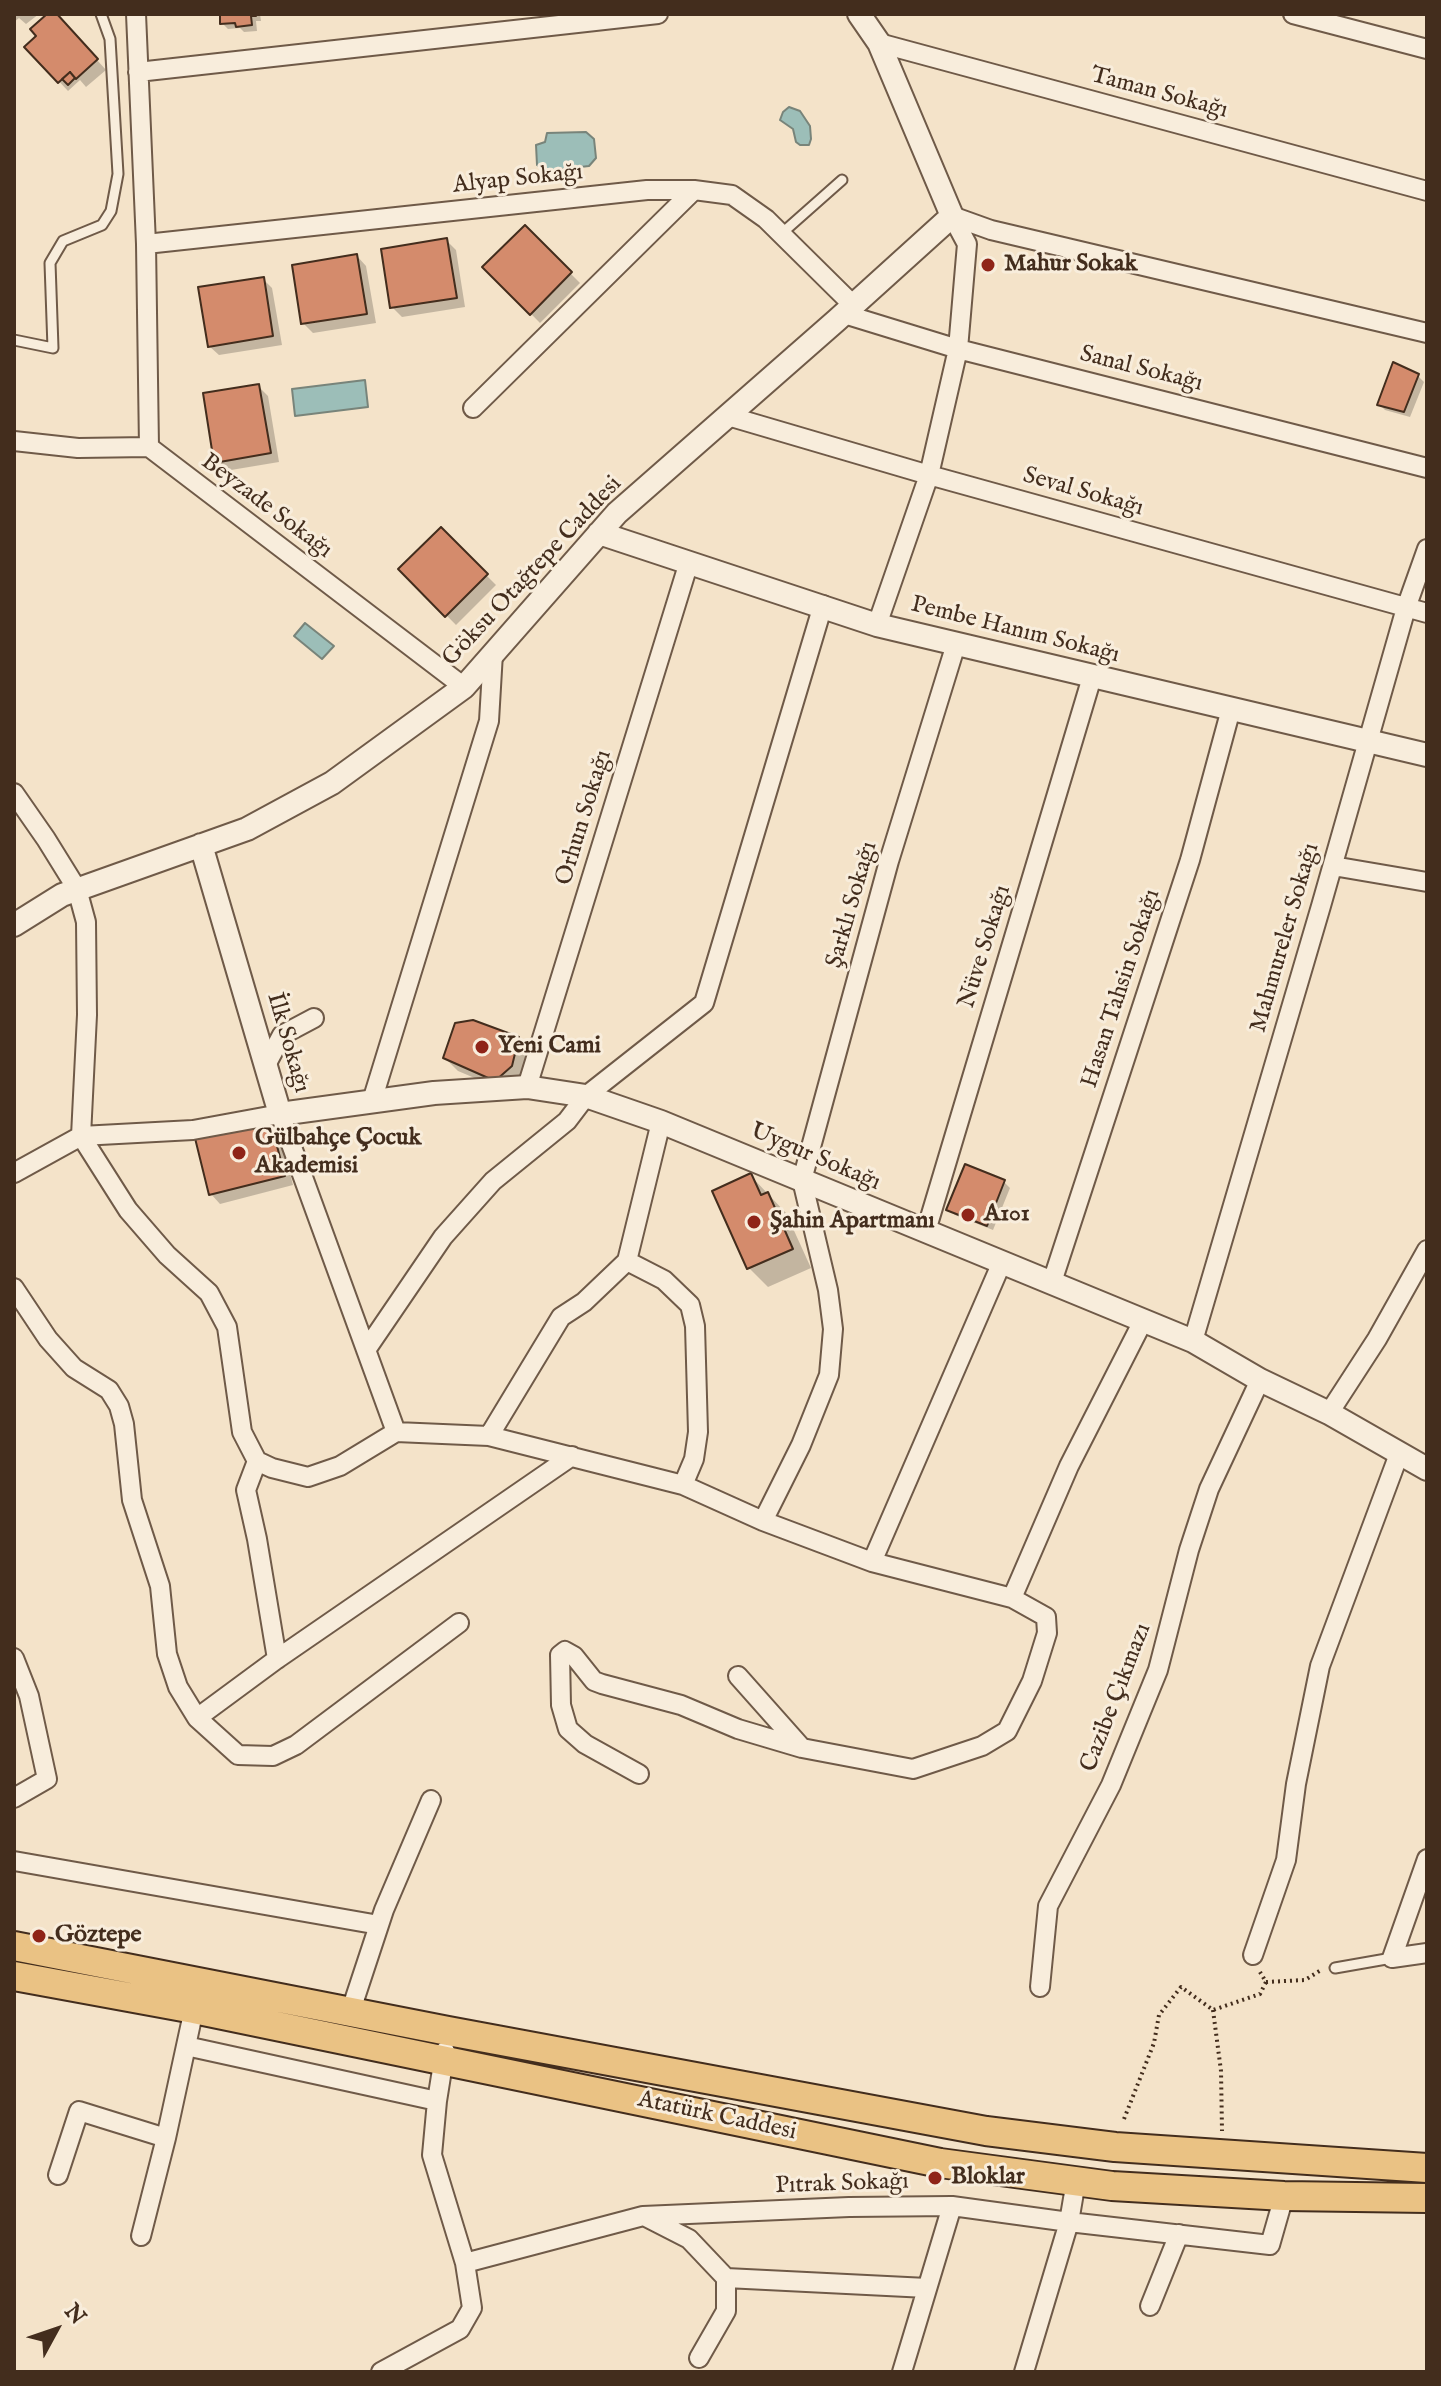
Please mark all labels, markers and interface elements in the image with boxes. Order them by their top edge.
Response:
street label: Taman Sokağı [1087,62,1231,126]
street label: Alyap Sokağı [452,159,584,201]
place label: Mahur Sokak [1004,251,1137,279]
marker: Mahur Sokak [979,256,997,274]
street label: Sanal Sokağı [1077,341,1205,399]
street label: Beyzade Sokağı [195,448,337,566]
street label: Seval Sokağı [1019,462,1147,524]
street label: Göksu Otağtepe Caddesi [437,471,629,673]
street label: Pembe Hanım Sokağı [908,591,1122,671]
street label: Orhun Sokağı [551,747,619,889]
street label: Şarklı Sokağı [821,838,885,972]
street label: Mahmureler Sokağı [1245,840,1327,1036]
street label: Nüve Sokağı [954,882,1018,1012]
street label: Hasan Tahsin Sokağı [1076,886,1168,1092]
street label: İlk Sokağı [259,990,315,1096]
place label: Yeni Cami [498,1033,601,1061]
marker: Yeni Cami [473,1038,491,1056]
street label: Uygur Sokağı [746,1118,884,1198]
place label: Gülbahçe Çocuk Akademisi [255,1125,421,1181]
marker: Gülbahçe Çocuk Akademisi [230,1144,248,1162]
place label: A101 [984,1201,1030,1229]
marker: A101 [959,1206,977,1224]
place label: Şahin Apartmanı [770,1208,935,1236]
marker: Şahin Apartmanı [745,1213,763,1231]
street label: Cazibe Çıkmazı [1075,1620,1159,1776]
place label: Göztepe [55,1922,141,1950]
marker: Göztepe [30,1927,48,1945]
street label: Atatürk Caddesi [635,2086,799,2148]
place label: Bloklar [951,2164,1025,2192]
street label: Pıtrak Sokağı [775,2168,909,2202]
marker: Bloklar [926,2169,944,2187]
north arrow [16,2290,96,2370]
text: N [58,2298,91,2331]

